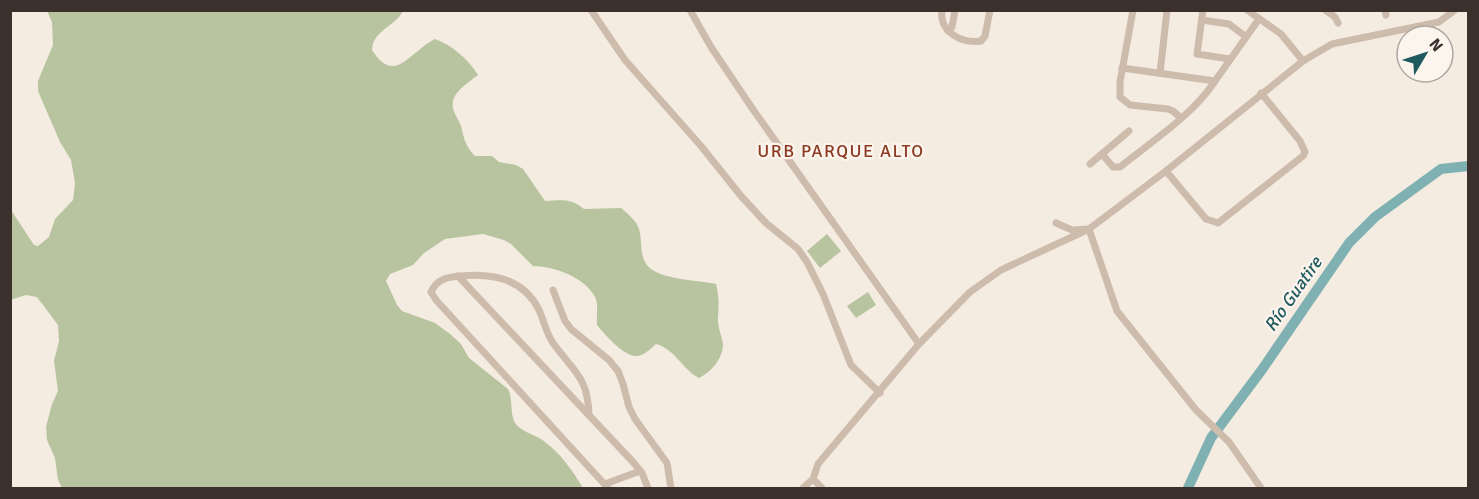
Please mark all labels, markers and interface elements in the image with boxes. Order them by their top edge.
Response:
north arrow [1395,24,1455,84]
text: N [1425,35,1447,56]
district label: URB PARQUE ALTO [757,140,925,162]
water label: Río Guatire [1259,252,1327,336]

